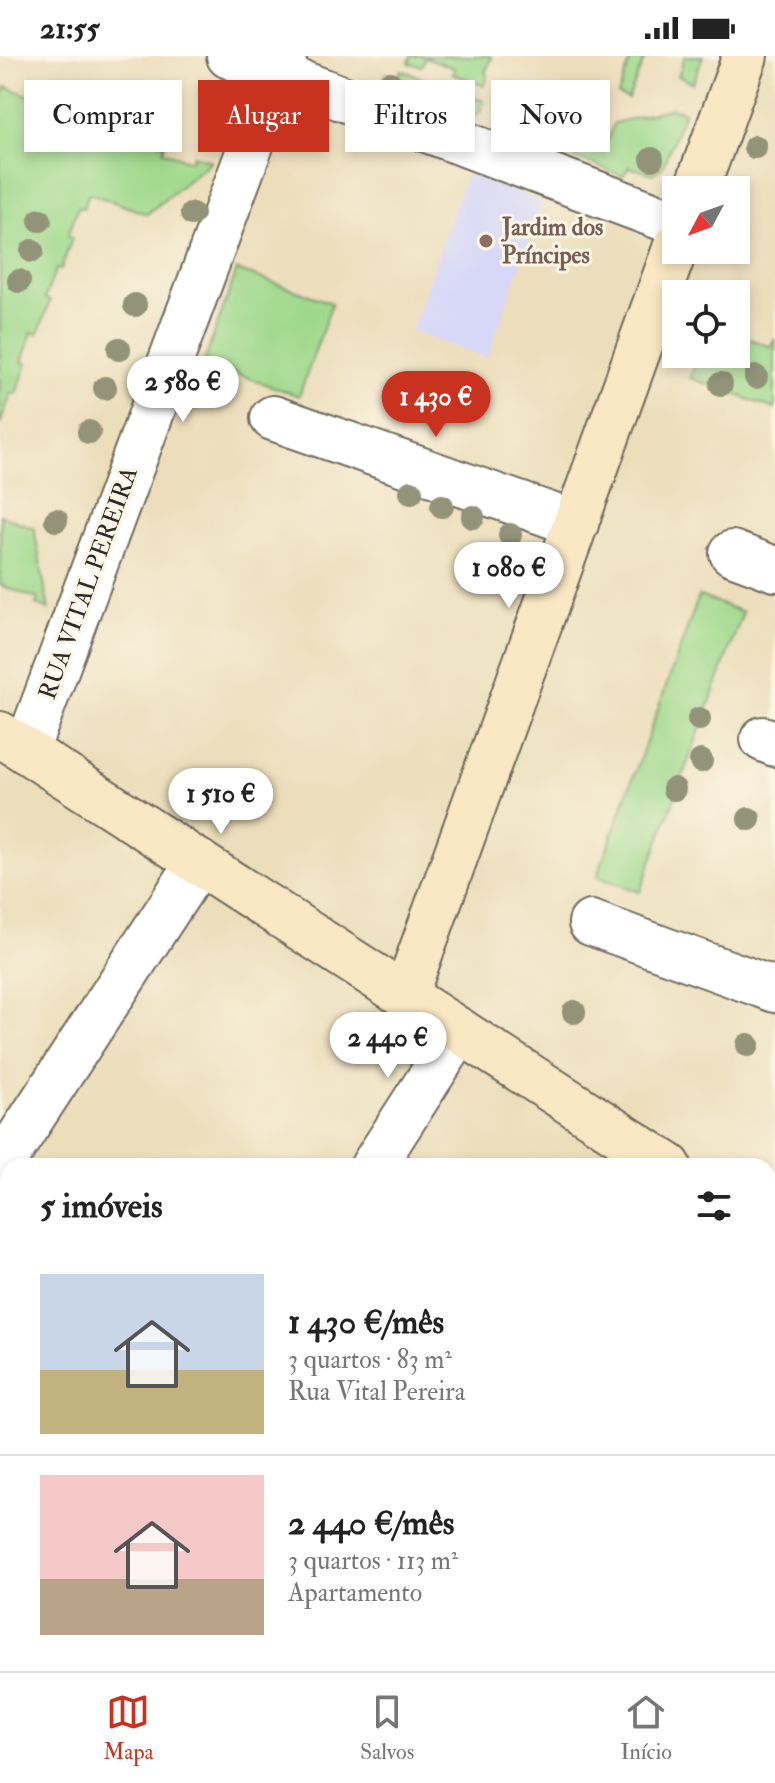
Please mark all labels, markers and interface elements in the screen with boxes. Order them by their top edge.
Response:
text: 21:55 [40,10,100,47]
chip: Comprar [24,80,182,152]
chip: Alugar [198,80,329,152]
chip: Filtros [345,80,475,152]
chip: Novo [491,80,610,152]
north arrow [662,176,750,264]
map controls [662,176,750,368]
place label: Jardim dos Príncipes [501,212,603,271]
marker: Jardim dos Príncipes [477,232,495,250]
button: locate [662,280,750,368]
pin: 2 580 € [109,356,257,424]
text: 2 580 € [145,366,221,398]
pin: 1 430 € [362,371,510,439]
text: 1 430 € [400,381,472,413]
street label: RUA VITAL PEREIRA [32,463,145,704]
pin: 1 080 € [435,542,583,610]
text: 1 080 € [472,552,546,584]
pin: 1 510 € [147,768,295,836]
text: 1 510 € [186,778,256,810]
pin: 2 440 € [314,1012,462,1080]
text: 2 440 € [348,1022,428,1054]
icon: filters [692,1184,736,1228]
text: 5 imóveis [40,1185,163,1228]
text: 1 430 €/mês [288,1301,444,1344]
icon: home [104,1306,200,1402]
text: 3 quartos · 83 m² [288,1344,452,1376]
text: Rua Vital Pereira [288,1376,465,1408]
text: 2 440 €/mês [288,1502,455,1545]
icon: home [104,1507,200,1603]
text: 3 quartos · 113 m² [288,1545,458,1577]
text: Apartamento [288,1577,422,1609]
tab: Mapa [103,1690,154,1766]
tab: Salvos [360,1690,414,1766]
tab: Início [621,1690,672,1766]

